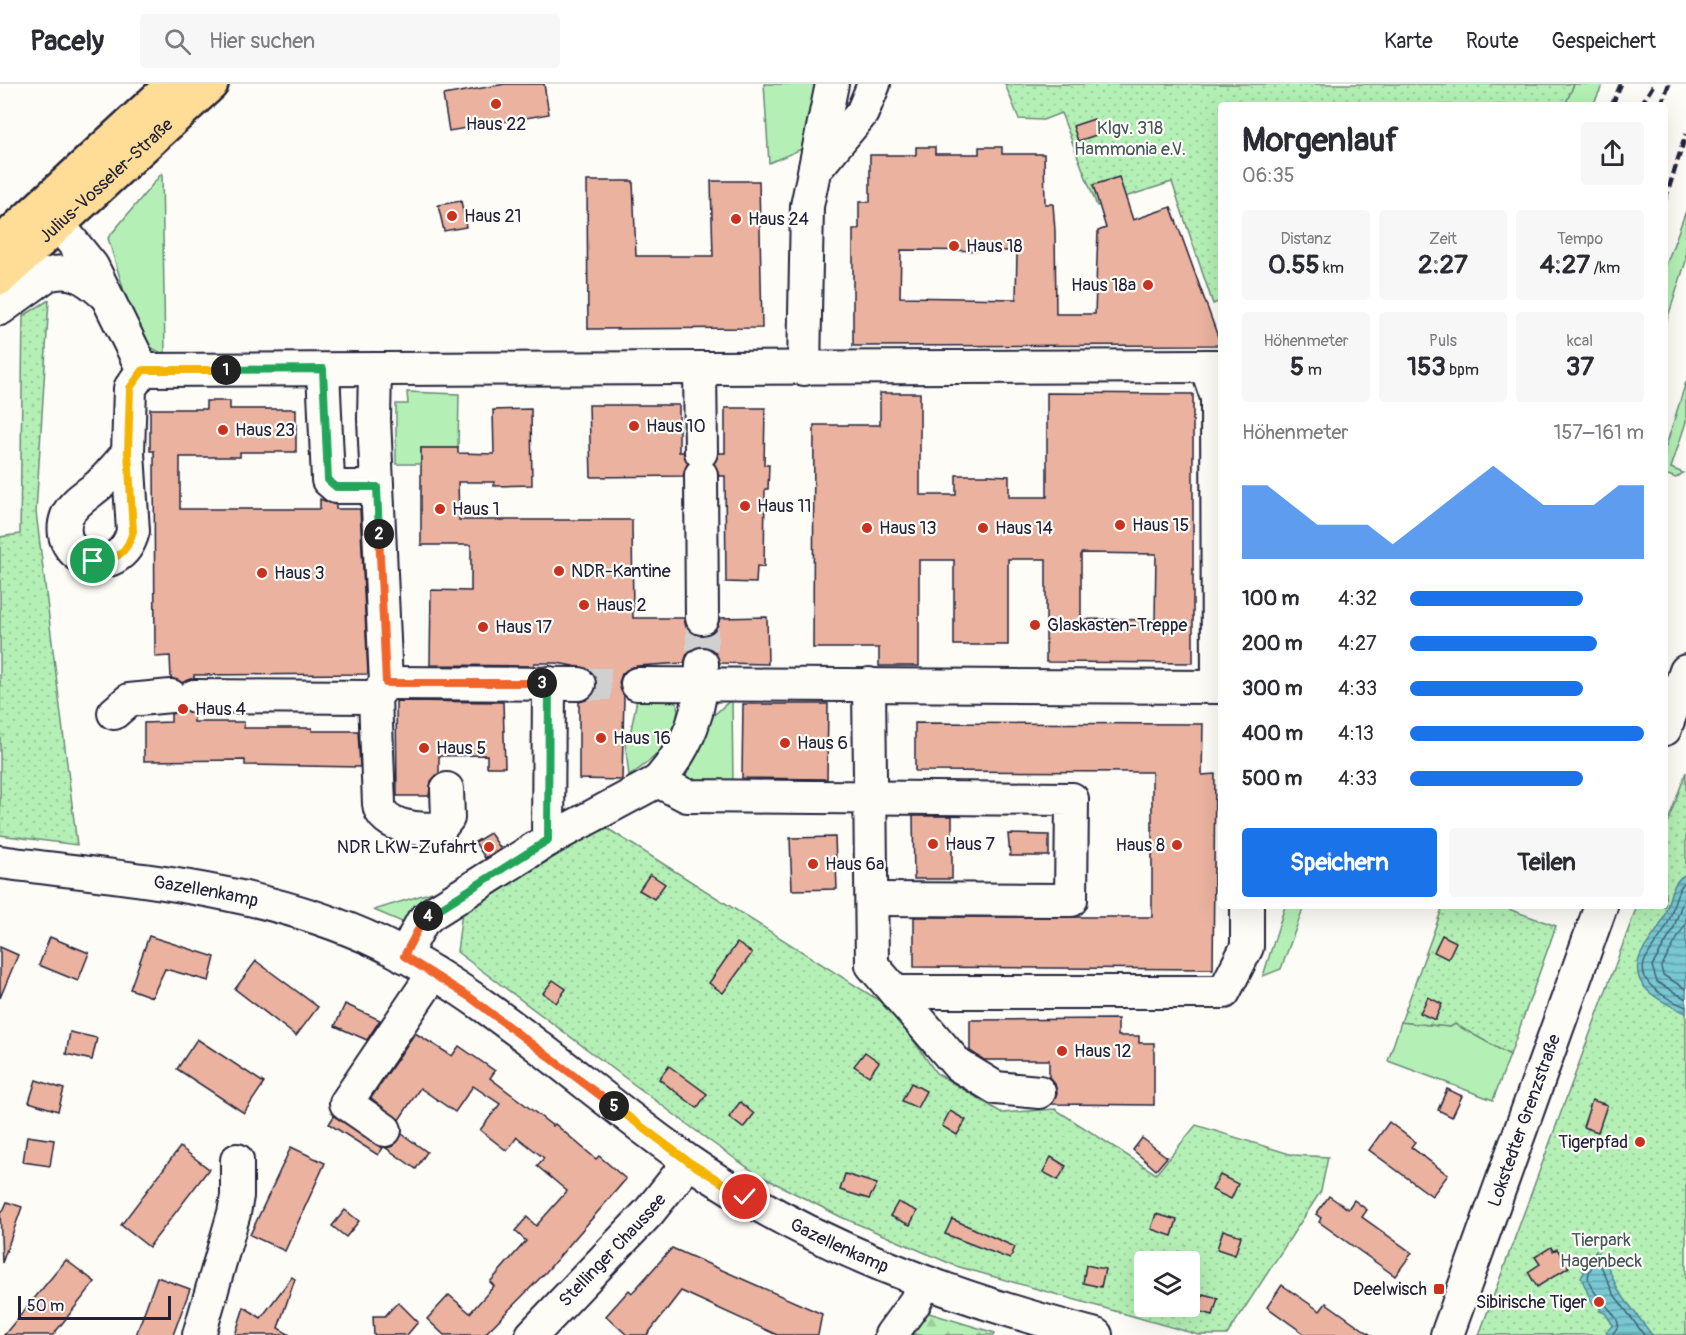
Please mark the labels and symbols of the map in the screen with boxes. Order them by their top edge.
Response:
marker: Haus 22 [489,97,503,111]
street label: Julius-Vosseler-Straße [34,113,178,248]
place label: Haus 22 [466,113,526,136]
park label: Klgv. 318 Hammonia e.V. [1074,117,1186,161]
place label: Haus 21 [464,205,522,228]
place label: Haus 24 [748,208,809,231]
marker: Haus 21 [445,209,459,223]
marker: Haus 24 [729,212,743,226]
place label: Haus 18 [966,235,1023,258]
marker: Haus 18 [947,239,961,253]
place label: Haus 18a [1071,274,1136,297]
marker: Haus 18a [1141,278,1155,292]
pin: 1 [211,355,241,385]
place label: Haus 10 [646,415,706,438]
place label: Haus 23 [235,419,295,442]
marker: Haus 10 [627,419,641,433]
marker: Haus 23 [216,423,230,437]
place label: Haus 11 [757,495,812,518]
place label: Haus 1 [452,498,499,521]
marker: Haus 11 [738,499,752,513]
marker: Haus 1 [433,502,447,516]
place label: Haus 15 [1132,514,1189,537]
place label: Haus 13 [879,517,937,540]
place label: Haus 14 [995,517,1053,540]
marker: Haus 15 [1113,518,1127,532]
pin: 2 [364,519,394,549]
marker: Haus 13 [860,521,874,535]
marker: Haus 14 [976,521,990,535]
pin [67,535,118,586]
place label: NDR-Kantine [571,560,671,583]
place label: Haus 3 [274,562,324,585]
marker: NDR-Kantine [552,564,566,578]
marker: Haus 3 [255,566,269,580]
place label: Haus 2 [596,594,646,617]
marker: Haus 2 [577,598,591,612]
place label: Glaskasten-Treppe [1047,614,1187,637]
place label: Haus 17 [495,616,552,639]
marker: Glaskasten-Treppe [1028,618,1042,632]
marker: Haus 17 [476,620,490,634]
pin: 3 [527,668,557,698]
place label: Haus 4 [195,698,246,721]
marker: Haus 4 [176,702,190,716]
place label: Haus 16 [613,727,671,750]
marker: Haus 16 [594,731,608,745]
place label: Haus 6 [797,732,848,755]
marker: Haus 6 [778,736,792,750]
place label: Haus 5 [436,737,486,760]
marker: Haus 5 [417,741,431,755]
place label: Haus 7 [945,833,995,856]
place label: Haus 8 [1116,834,1165,857]
place label: NDR LKW-Zufahrt [337,836,478,859]
marker: Haus 7 [926,837,940,851]
marker: Haus 8 [1170,838,1184,852]
marker: NDR LKW-Zufahrt [482,840,496,854]
place label: Haus 6a [825,853,884,876]
marker: Haus 6a [806,857,820,871]
street label: Gazellenkamp [152,870,261,912]
pin: 4 [413,901,443,931]
street label: Lokstedter Grenzstraße [1483,1031,1566,1210]
place label: Haus 12 [1074,1040,1132,1063]
marker: Haus 12 [1055,1044,1069,1058]
pin: 5 [599,1091,629,1121]
place label: Tigerpfad [1558,1131,1628,1154]
marker: Tigerpfad [1633,1135,1647,1149]
pin [719,1171,770,1222]
street label: Stellinger Chaussee [554,1188,671,1311]
street label: Gazellenkamp [786,1213,892,1278]
park label: Tierpark Hagenbeck [1560,1229,1642,1273]
place label: Deelwisch [1353,1278,1427,1301]
marker: Deelwisch [1432,1282,1446,1296]
place label: Sibirische Tiger [1476,1291,1588,1314]
scale bar [18,1293,171,1320]
marker: Sibirische Tiger [1592,1295,1606,1309]

